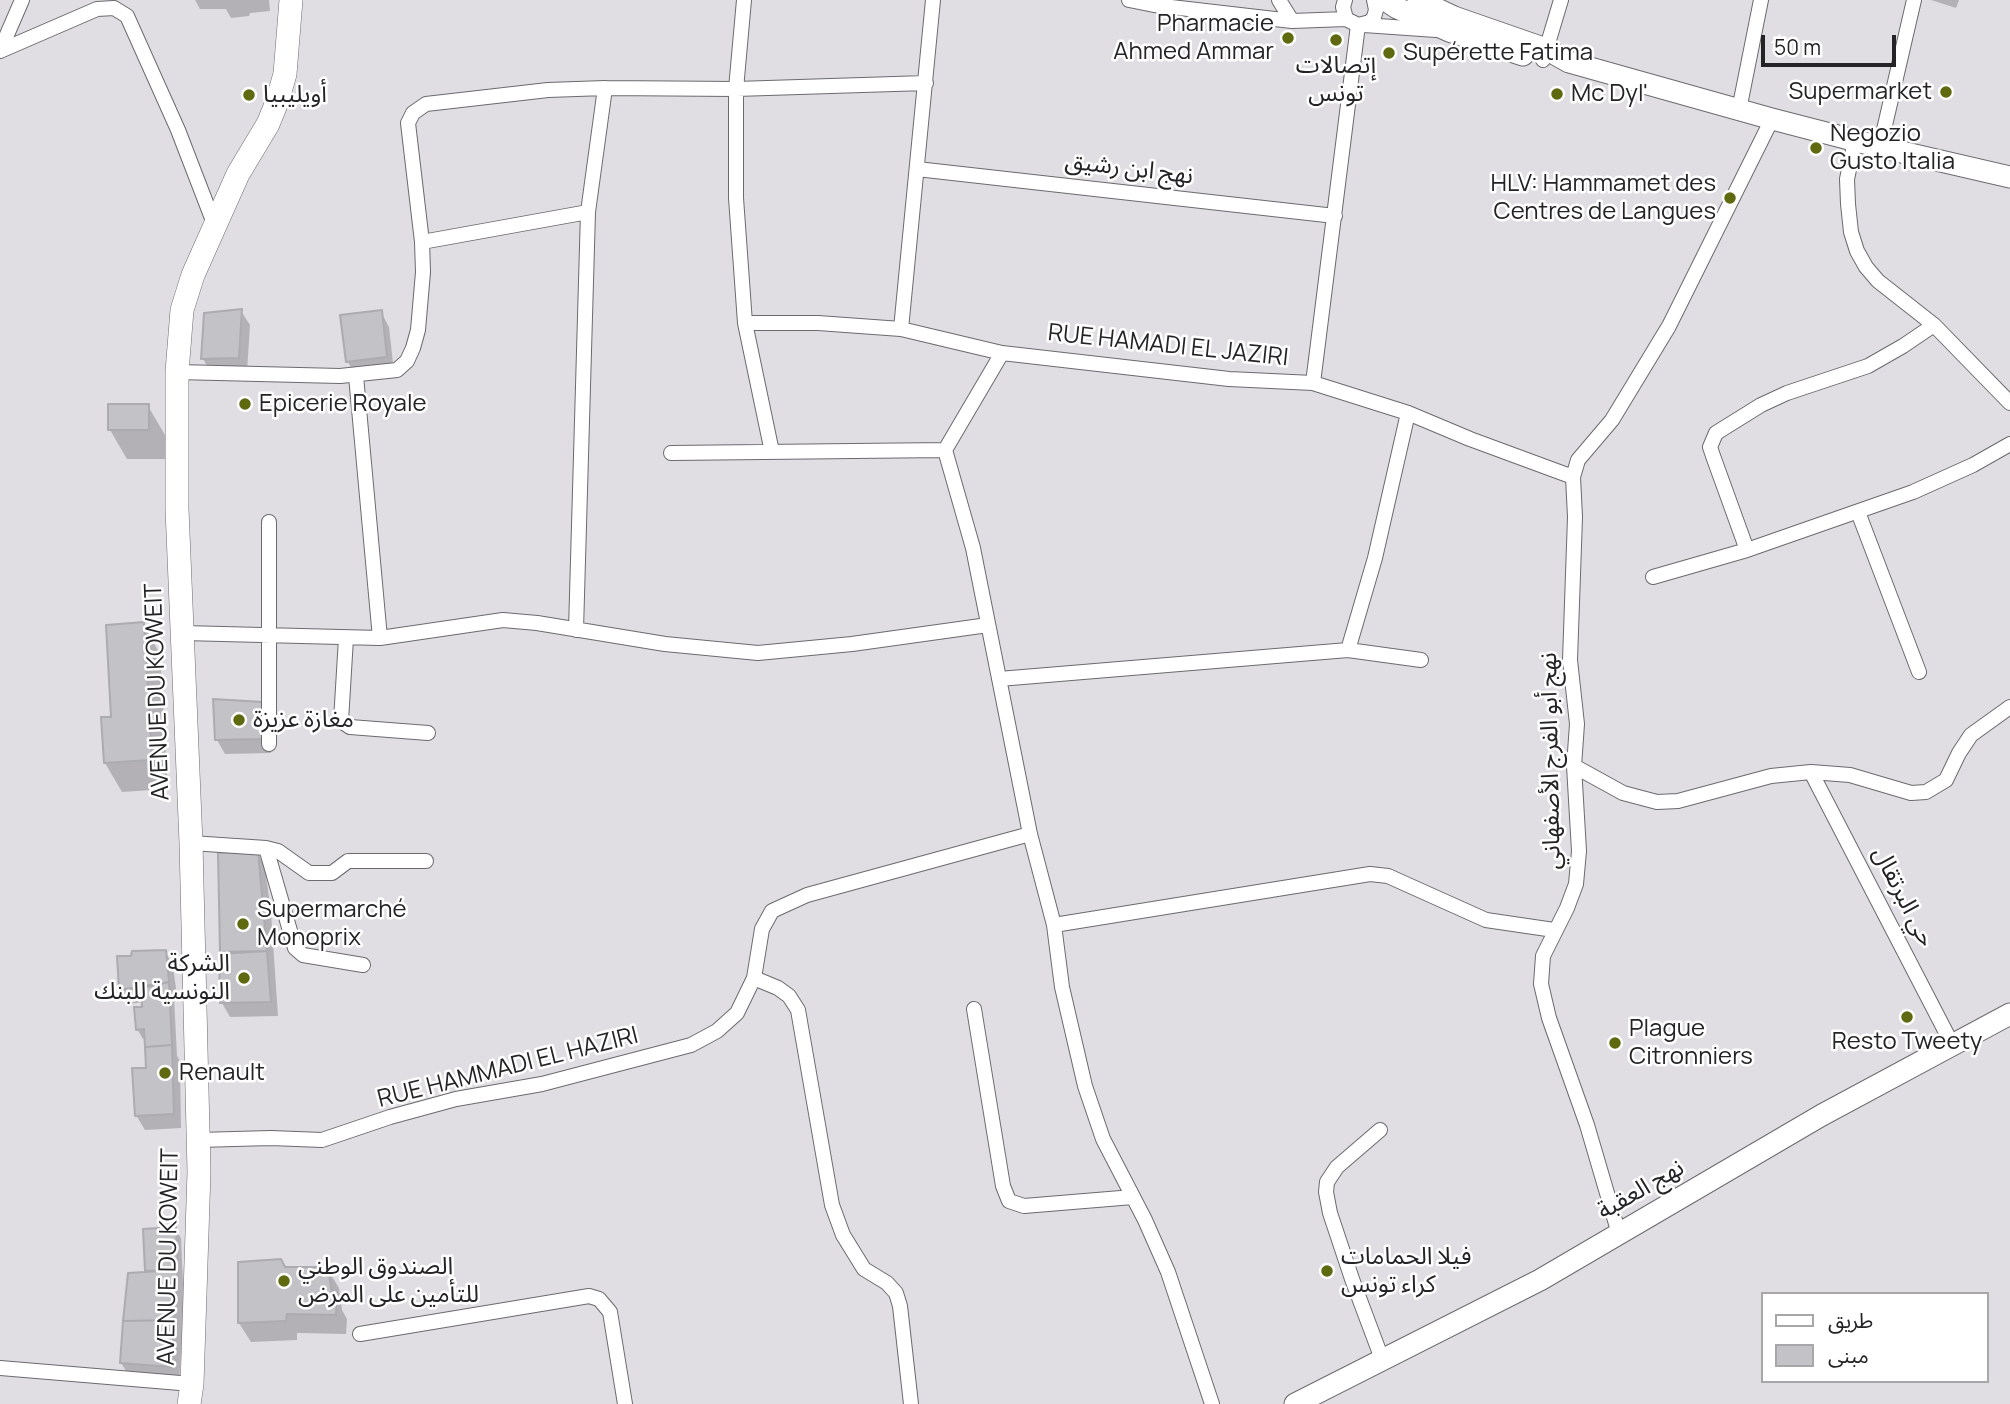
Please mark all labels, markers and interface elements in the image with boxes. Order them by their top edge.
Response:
place label: Pharmacie Ahmed Ammar [1113,10,1274,66]
scale bar [1765,21,1900,65]
marker: Pharmacie Ahmed Ammar [1280,30,1296,46]
marker: إتصالات تونس [1328,32,1344,48]
text: 50 m [1774,33,1821,61]
place label: Supérette Fatima [1403,39,1593,67]
marker: Supérette Fatima [1381,45,1397,61]
place label: إتصالات تونس [1296,52,1376,108]
place label: Supermarket [1788,78,1932,106]
place label: Mc Dyl' [1571,80,1648,108]
place label: أويليبيا [263,81,327,109]
marker: Supermarket [1938,84,1954,100]
marker: Mc Dyl' [1549,86,1565,102]
marker: أويليبيا [241,87,257,103]
place label: Negozio Gusto Italia [1830,120,1955,176]
marker: Negozio Gusto Italia [1808,140,1824,156]
street label: نهج ابن رشيق [1063,147,1195,191]
place label: HLV: Hammamet des Centres de Langues [1491,170,1716,226]
marker: HLV: Hammamet des Centres de Langues [1722,190,1738,206]
street label: RUE HAMADI EL JAZIRI [1046,319,1290,373]
place label: Epicerie Royale [259,390,427,418]
marker: Epicerie Royale [237,396,253,412]
street label: AVENUE DU KOWEIT [140,583,176,801]
street label: نهج أبو الفرج الأصفهاني [1535,652,1567,870]
place label: مغازة عزيزة [253,706,354,734]
marker: مغازة عزيزة [231,712,247,728]
street label: حي البرتقال [1866,842,1940,952]
place label: Supermarché Monoprix [257,896,407,952]
marker: Supermarché Monoprix [235,916,251,932]
place label: الشركة النونسية للبنك [94,950,230,1006]
marker: الشركة النونسية للبنك [236,970,252,986]
marker: Resto Tweety [1899,1009,1915,1025]
place label: Plague Citronniers [1629,1015,1753,1071]
street label: RUE HAMMADI EL HAZIRI [375,1022,641,1114]
place label: Resto Tweety [1832,1028,1982,1056]
marker: Plague Citronniers [1607,1035,1623,1051]
place label: Renault [179,1059,265,1087]
marker: Renault [157,1065,173,1081]
street label: AVENUE DU KOWEIT [153,1148,185,1366]
street label: نهج العقبة [1593,1154,1689,1226]
place label: فيلا الحمامات كراء تونس [1341,1243,1471,1299]
place label: الصندوق الوطني للتأمين على المرض [298,1253,479,1309]
marker: فيلا الحمامات كراء تونس [1319,1263,1335,1279]
marker: الصندوق الوطني للتأمين على المرض [276,1273,292,1289]
legend [1762,1292,1989,1383]
text: طريق [1828,1306,1873,1334]
text: مبنى [1828,1341,1869,1369]

